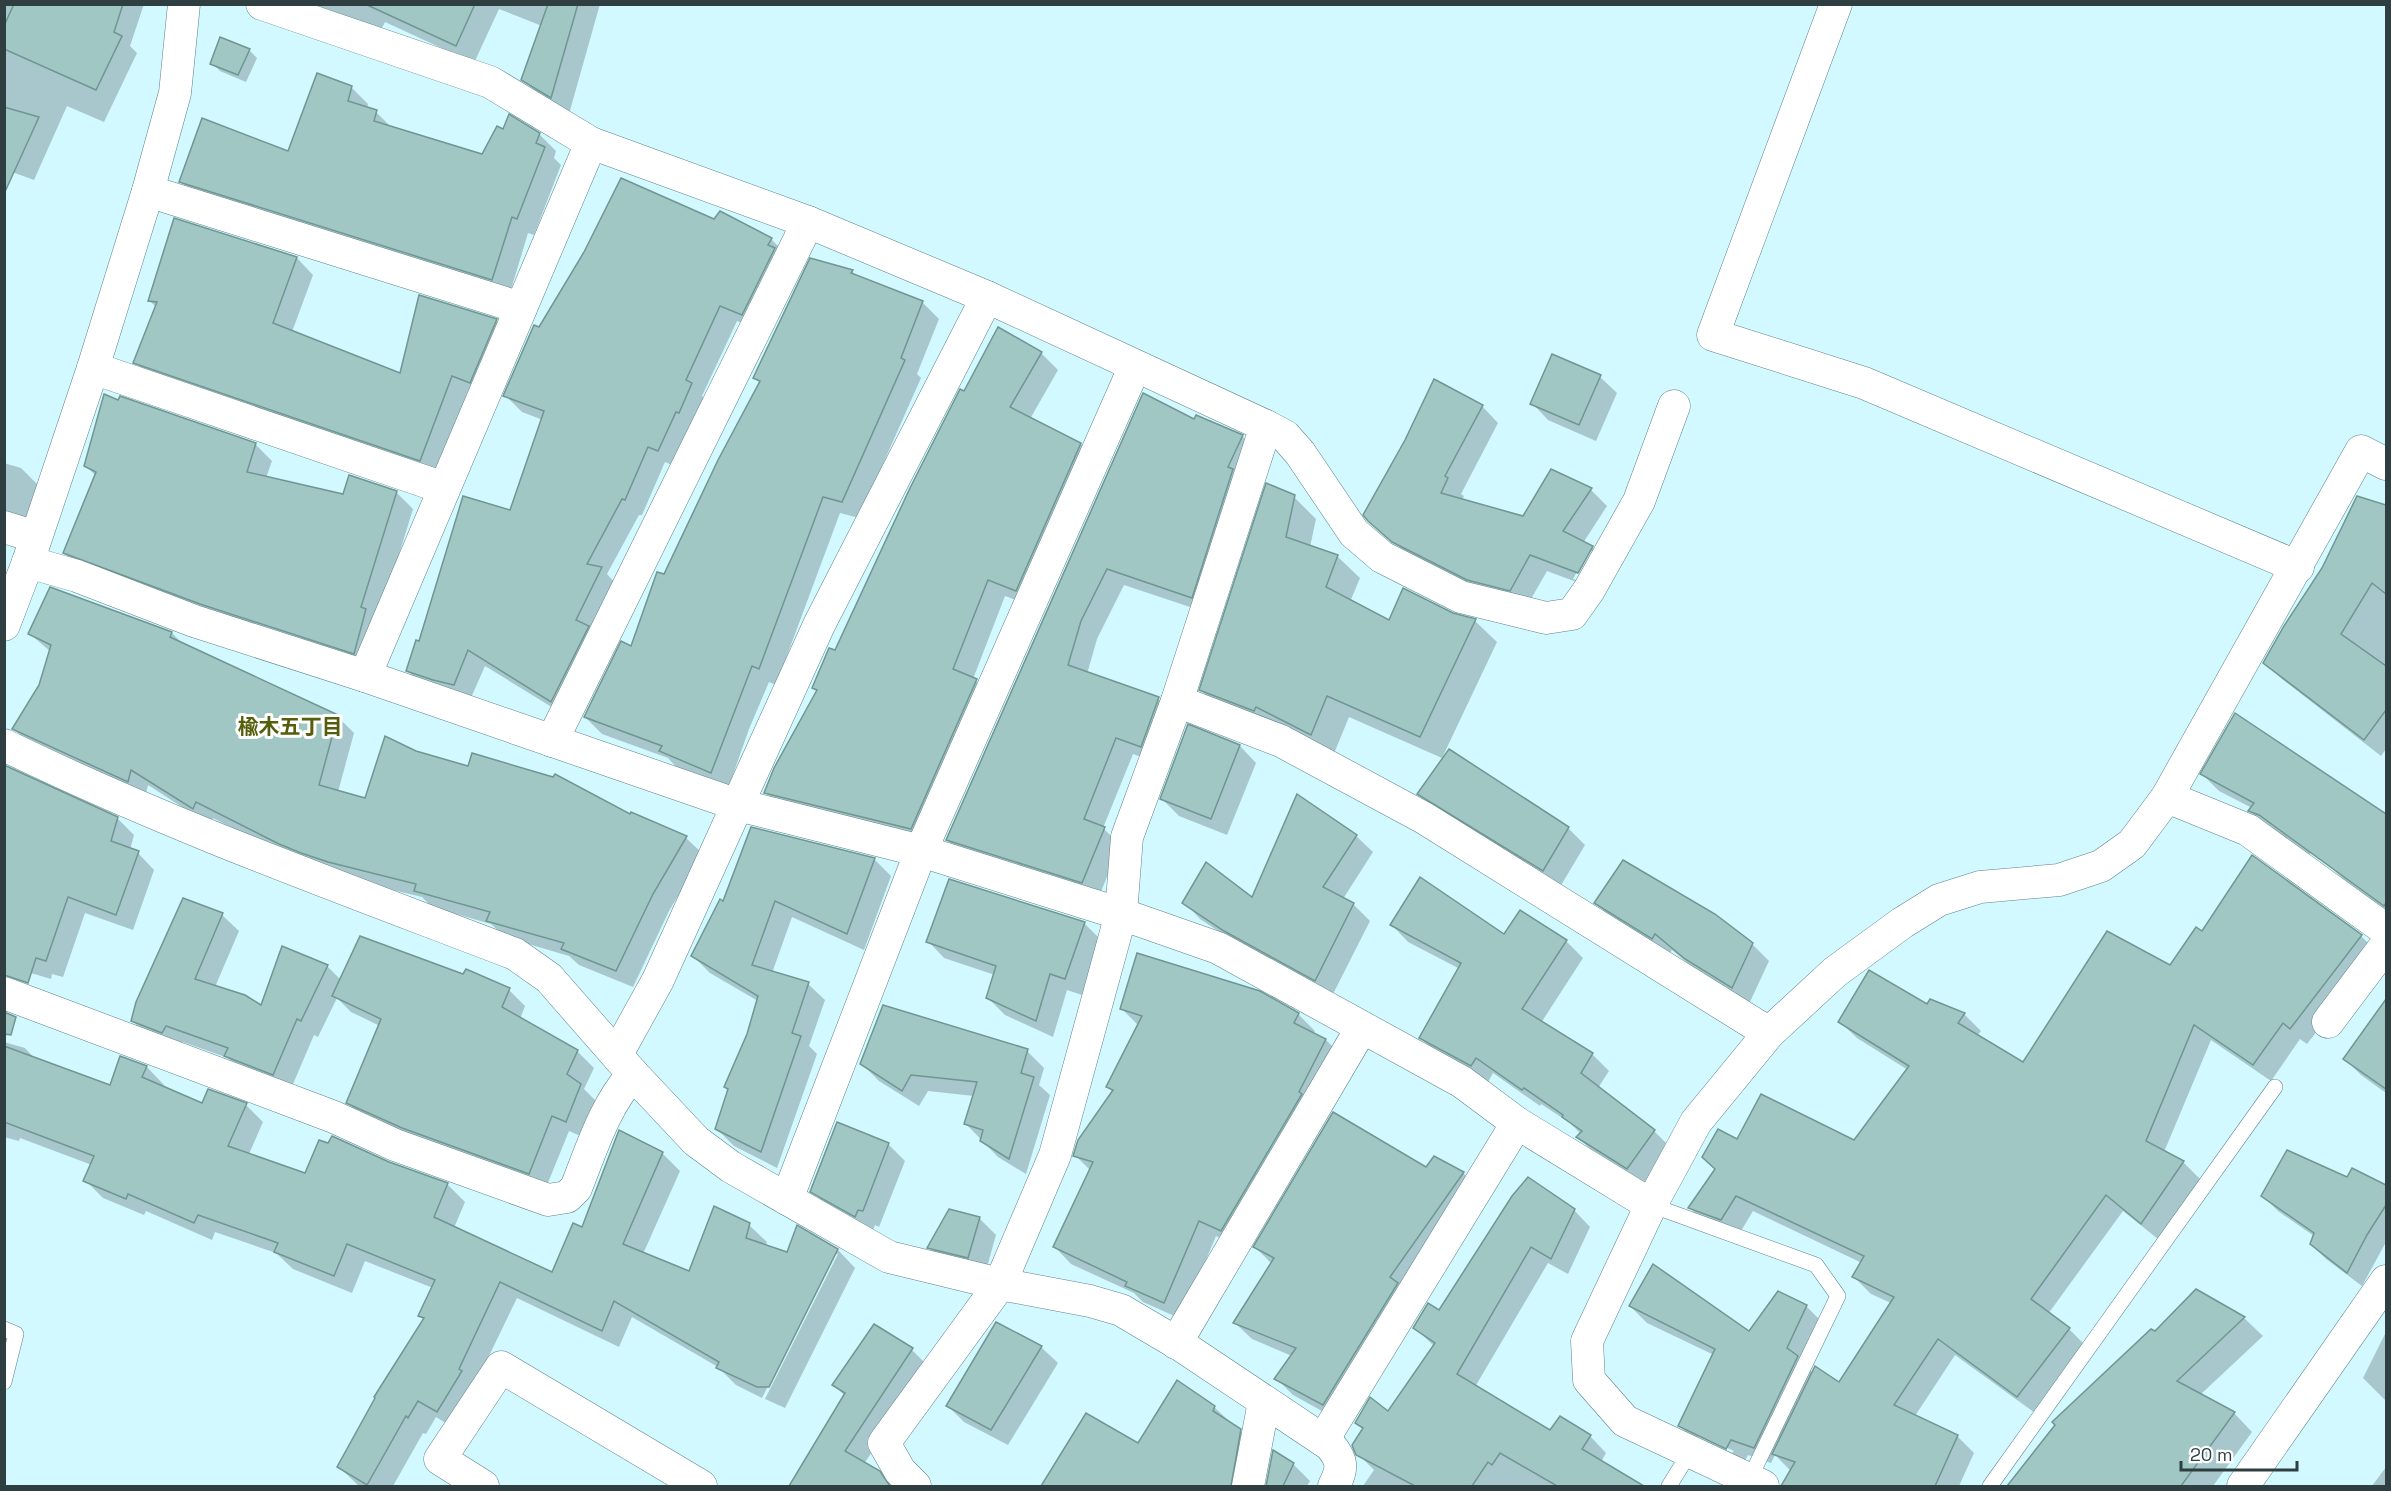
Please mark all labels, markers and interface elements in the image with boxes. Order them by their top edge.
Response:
district label: 楡木五丁目 [238,713,343,740]
scale bar [2181,1434,2296,1472]
text: 20 m [2190,1443,2233,1466]

